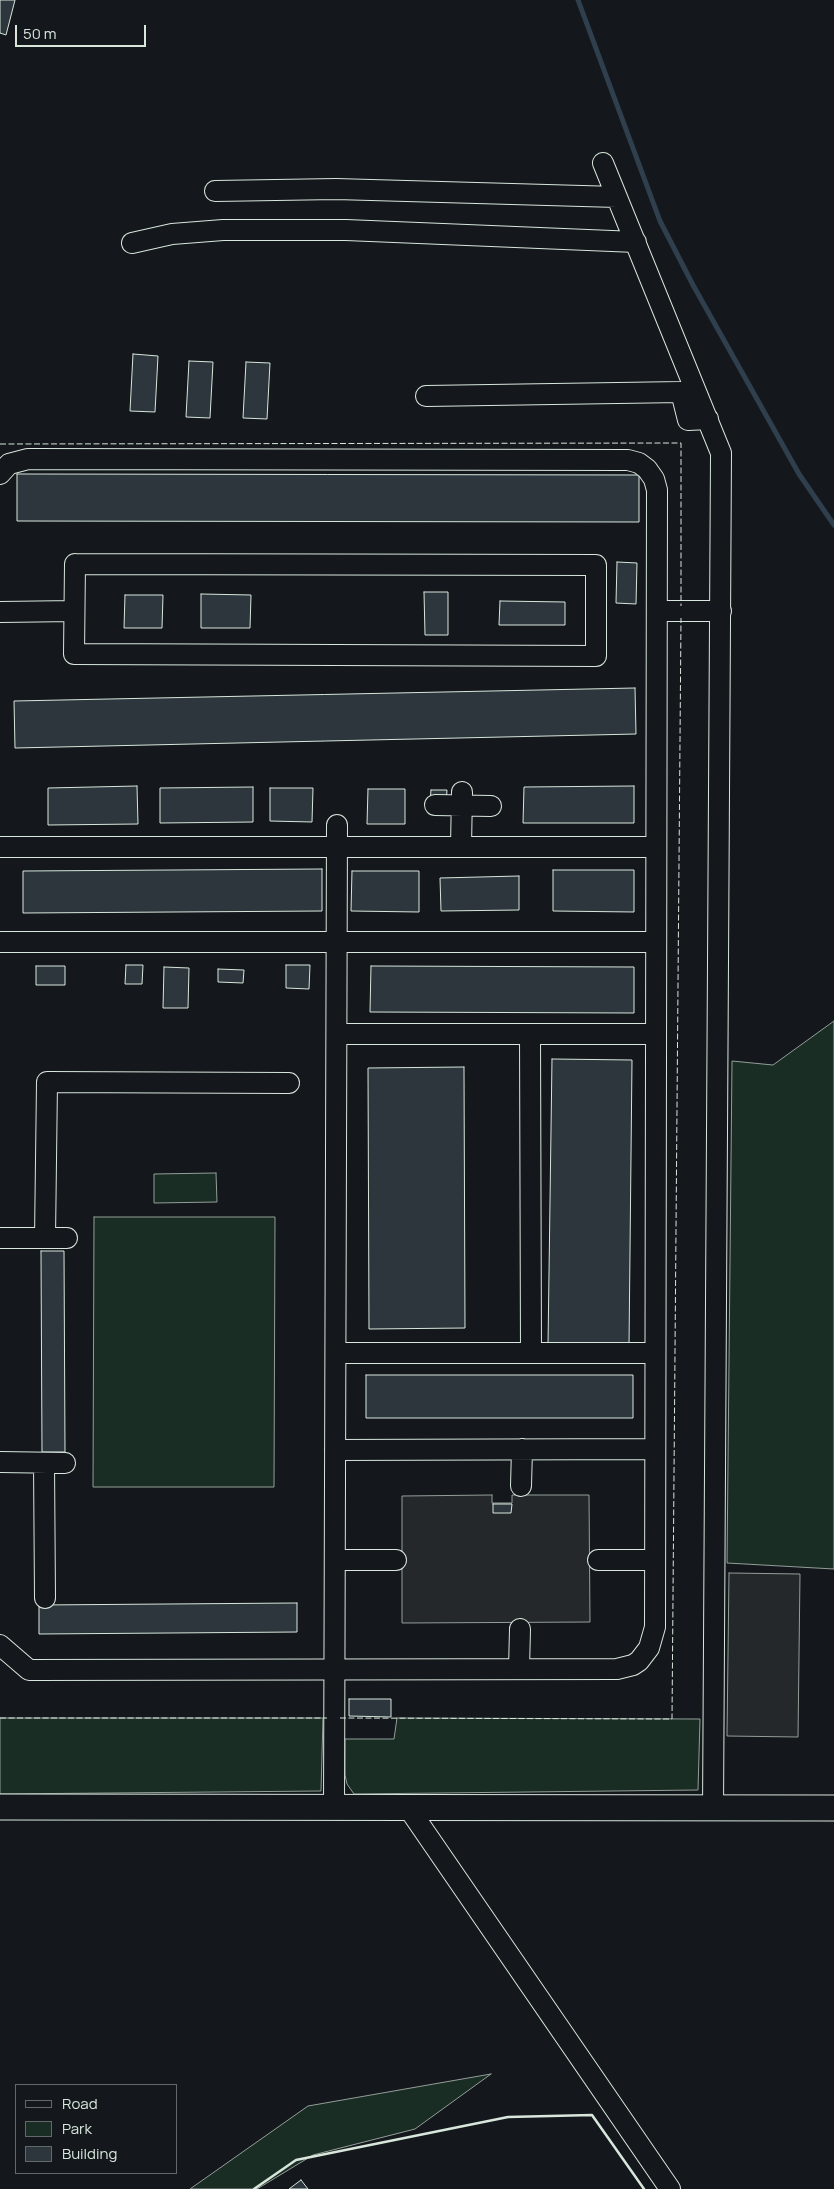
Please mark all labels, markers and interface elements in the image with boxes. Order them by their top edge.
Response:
scale bar [18,15,149,47]
text: 50 m [23,23,57,44]
legend [15,2084,178,2174]
text: Road [62,2093,98,2114]
text: Park [62,2118,92,2139]
text: Building [62,2143,117,2164]

